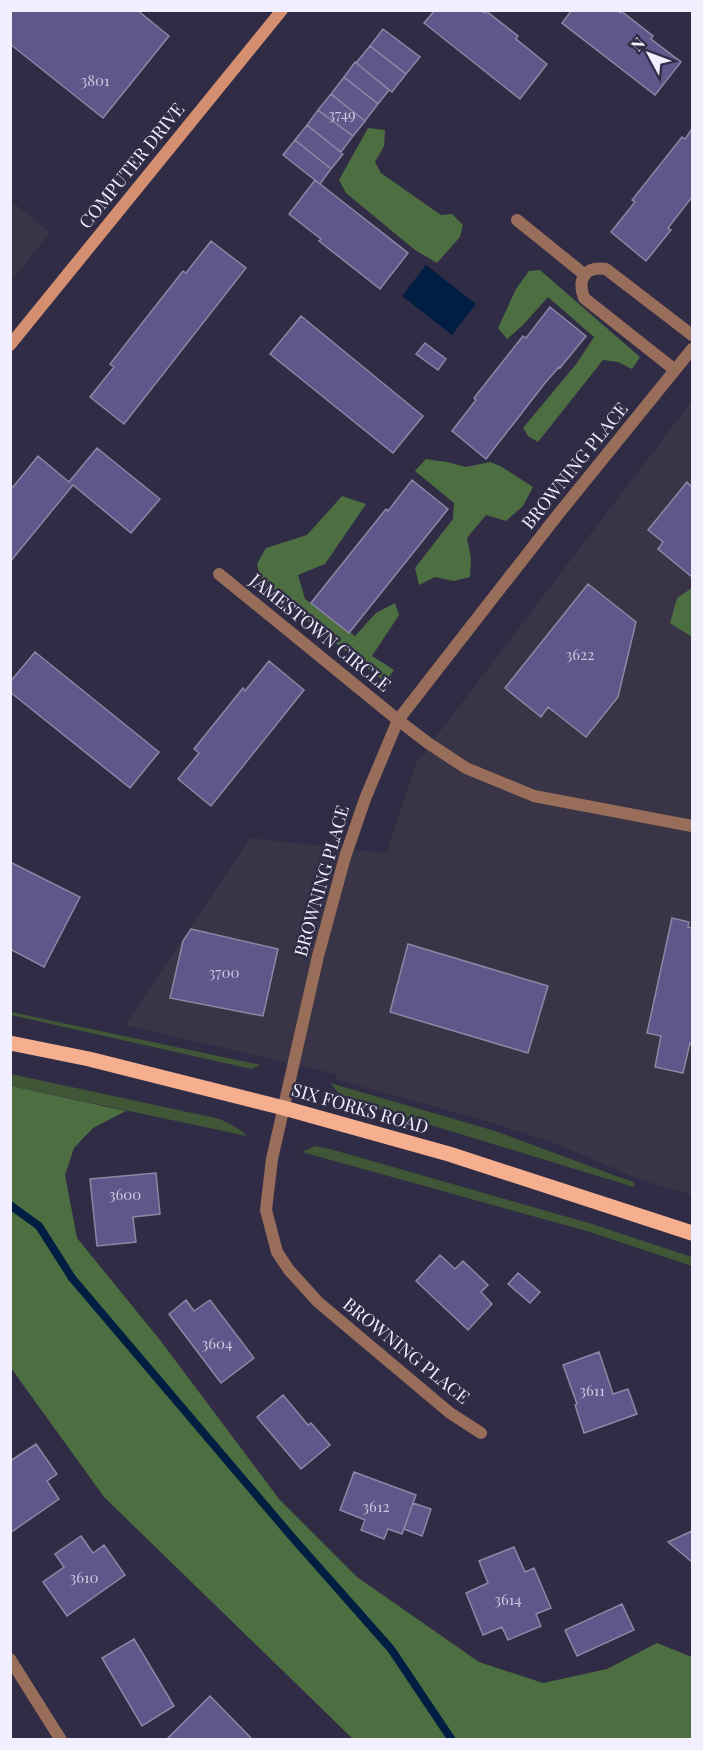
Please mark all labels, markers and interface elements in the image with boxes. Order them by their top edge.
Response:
north arrow [619,24,679,84]
text: N [626,32,649,55]
house number: 3801 [80,70,110,90]
street label: COMPUTER DRIVE [73,98,189,233]
house number: 3749 [328,104,356,124]
street label: BROWNING PLACE [516,397,633,534]
street label: JAMESTOWN CIRCLE [244,567,396,697]
house number: 3622 [566,644,594,664]
street label: BROWNING PLACE [288,802,354,959]
house number: 3700 [209,962,239,982]
street label: SIX FORKS ROAD [289,1077,431,1139]
house number: 3600 [109,1184,141,1204]
street label: BROWNING PLACE [338,1292,475,1409]
house number: 3604 [202,1333,232,1353]
house number: 3611 [579,1380,605,1400]
house number: 3612 [362,1496,390,1516]
house number: 3610 [69,1567,99,1587]
house number: 3614 [494,1589,522,1609]

